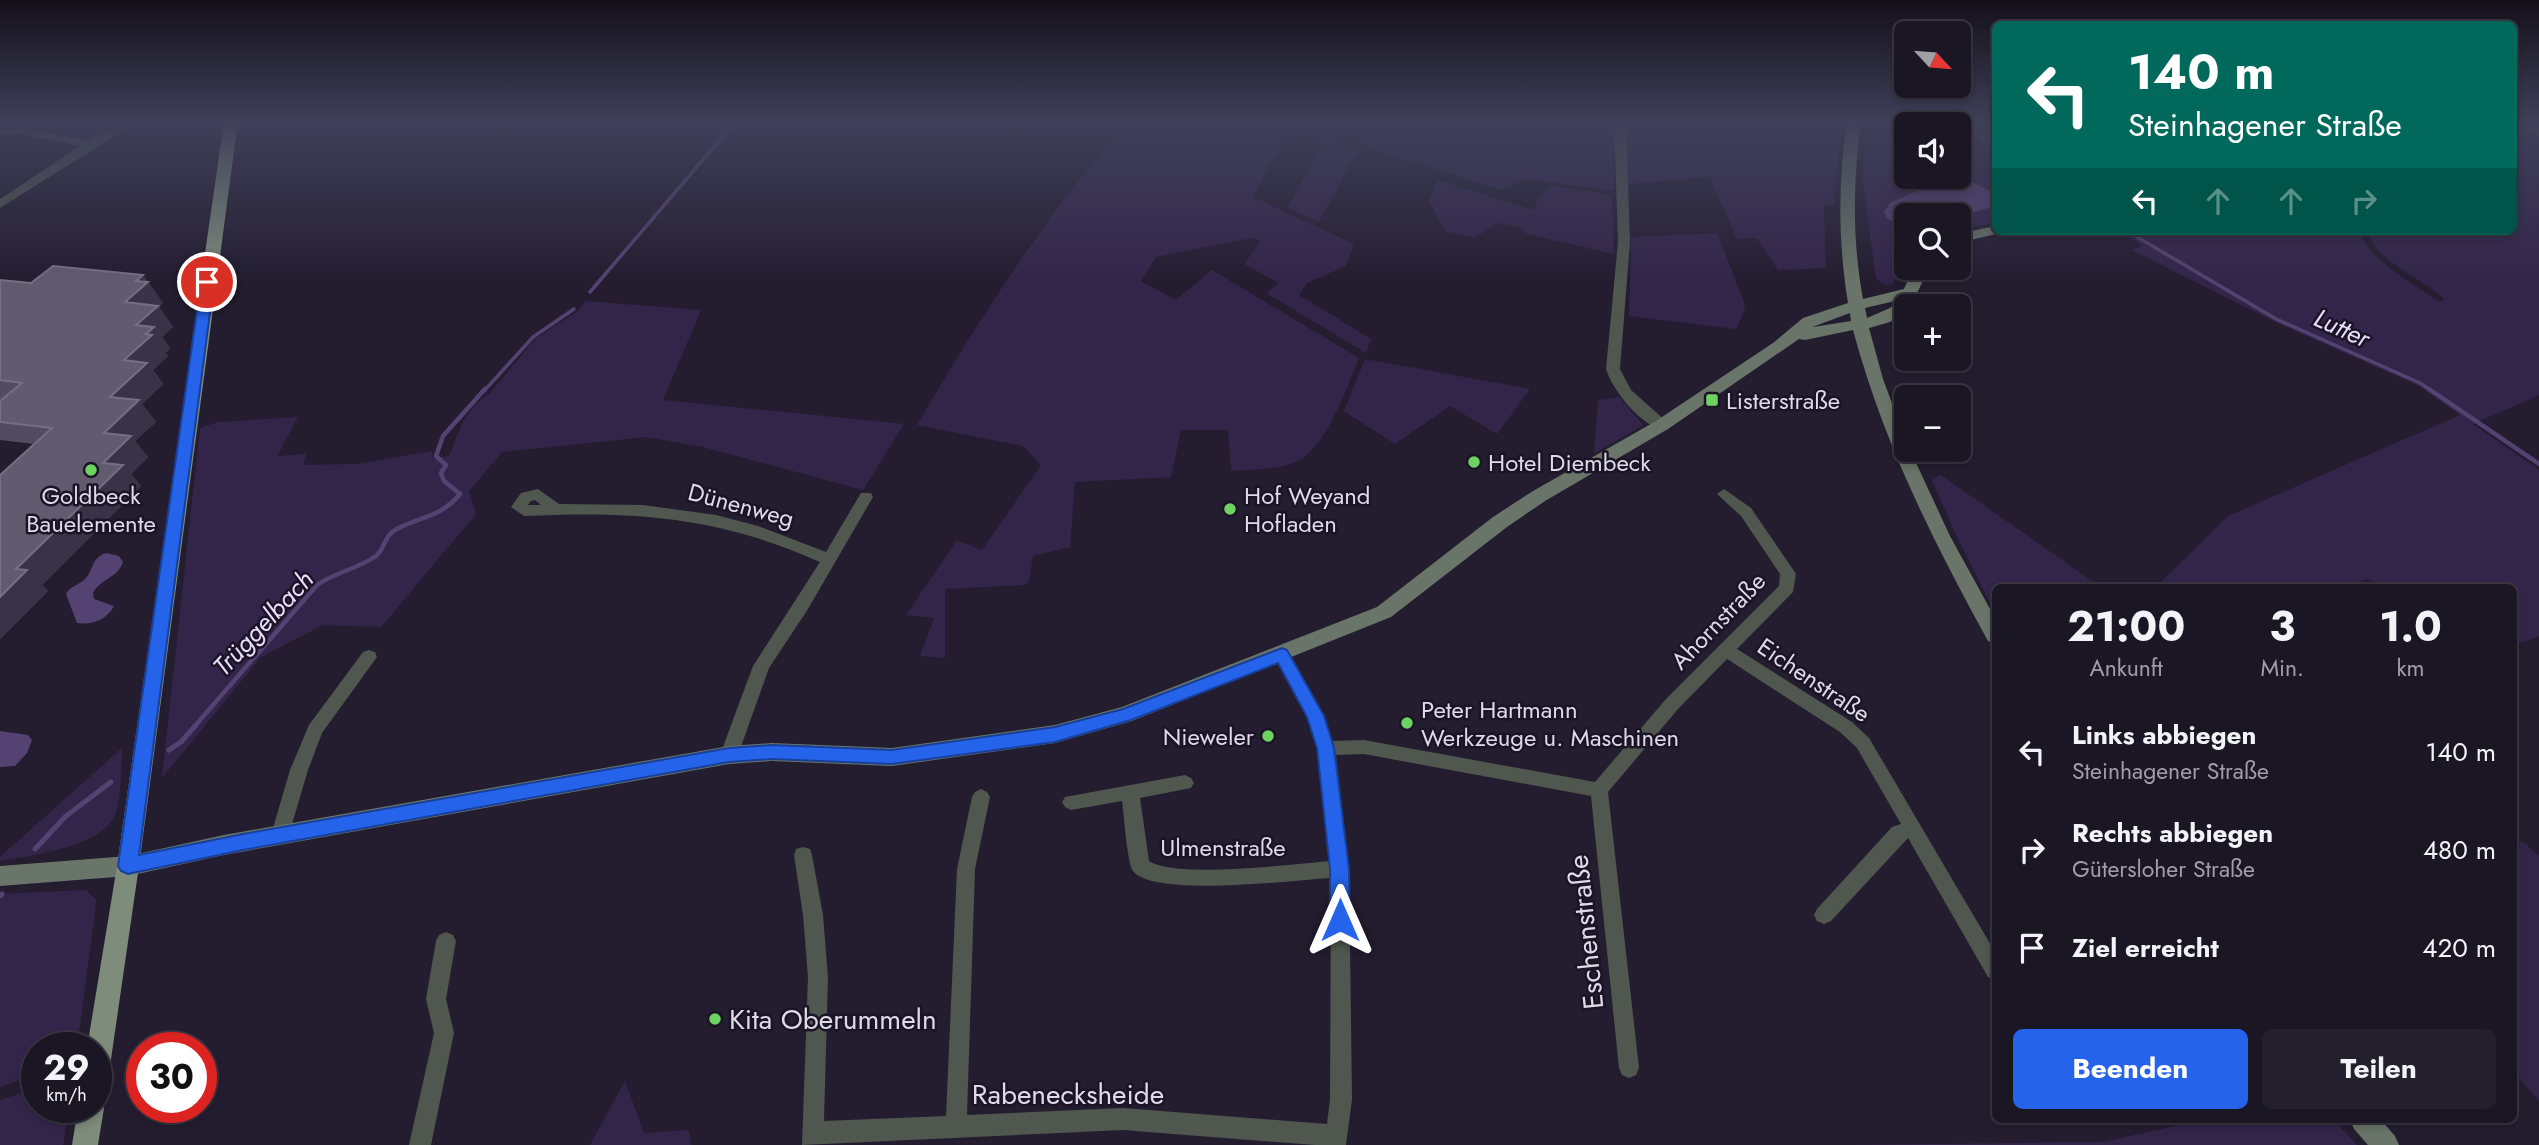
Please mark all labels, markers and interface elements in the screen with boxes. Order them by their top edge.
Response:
north arrow [1894,21,1970,98]
map controls [1894,21,1971,462]
text: 140 m [2128,37,2274,107]
icon: left [2013,49,2104,140]
text: Steinhagener Straße [2128,102,2402,148]
button: sound [1894,112,1971,189]
icon: left [2126,182,2164,220]
icon: ahead [2199,182,2237,220]
icon: ahead [2272,182,2310,220]
icon: right [2345,182,2383,220]
button: search [1894,203,1971,280]
pin [177,252,237,312]
icon: arrive [188,263,226,301]
button: + [1894,294,1971,371]
water label: Lutter [2308,299,2377,358]
place label: Listerstraße [1726,383,1840,418]
button: − [1894,385,1971,462]
marker: Listerstraße [1704,392,1720,408]
place label: Hotel Diembeck [1488,445,1651,480]
marker: Hotel Diembeck [1466,454,1482,470]
marker: Goldbeck Bauelemente [83,462,99,478]
street label: Dünenweg [684,474,798,536]
place label: Goldbeck Bauelemente [26,478,156,541]
place label: Hof Weyand Hofladen [1244,478,1371,541]
marker: Hof Weyand Hofladen [1222,501,1238,517]
water label: Trüggelbach [204,561,322,685]
street label: Ahornstraße [1663,564,1773,678]
text: 21:00 [2067,596,2185,657]
text: 3 [2269,596,2295,657]
text: 1.0 [2379,596,2442,657]
street label: Eichenstraße [1750,629,1878,731]
text: Ankunft [2089,651,2163,685]
text: Min. [2260,651,2304,685]
text: km [2396,651,2425,685]
place label: Peter Hartmann Werkzeuge u. Maschinen [1421,692,1679,755]
marker: Peter Hartmann Werkzeuge u. Maschinen [1399,715,1415,731]
text: Links abbiegen [2072,716,2256,754]
place label: Nieweler [1163,719,1255,754]
marker: Nieweler [1260,728,1276,744]
icon: left [2013,733,2051,771]
text: 140 m [2425,733,2496,771]
text: Steinhagener Straße [2072,754,2269,788]
text: Rechts abbiegen [2072,814,2273,852]
street label: Ulmenstraße [1160,830,1286,865]
icon: right [2013,831,2051,869]
text: 480 m [2423,831,2496,869]
text: Gütersloher Straße [2072,852,2255,886]
street label: Eschenstraße [1557,853,1615,1011]
position arrow [1303,883,1377,957]
icon: arrive [2013,929,2051,967]
text: Ziel erreicht [2072,929,2219,967]
text: 420 m [2422,929,2496,967]
place label: Kita Oberummeln [729,999,937,1040]
marker: Kita Oberummeln [707,1011,723,1027]
button: Beenden [2013,1029,2248,1109]
button: Teilen [2262,1029,2496,1109]
speed limit sign: 30 [126,1032,217,1123]
text: 29 [43,1043,90,1093]
street label: Rabenecksheide [972,1074,1164,1115]
text: km/h [46,1082,87,1108]

